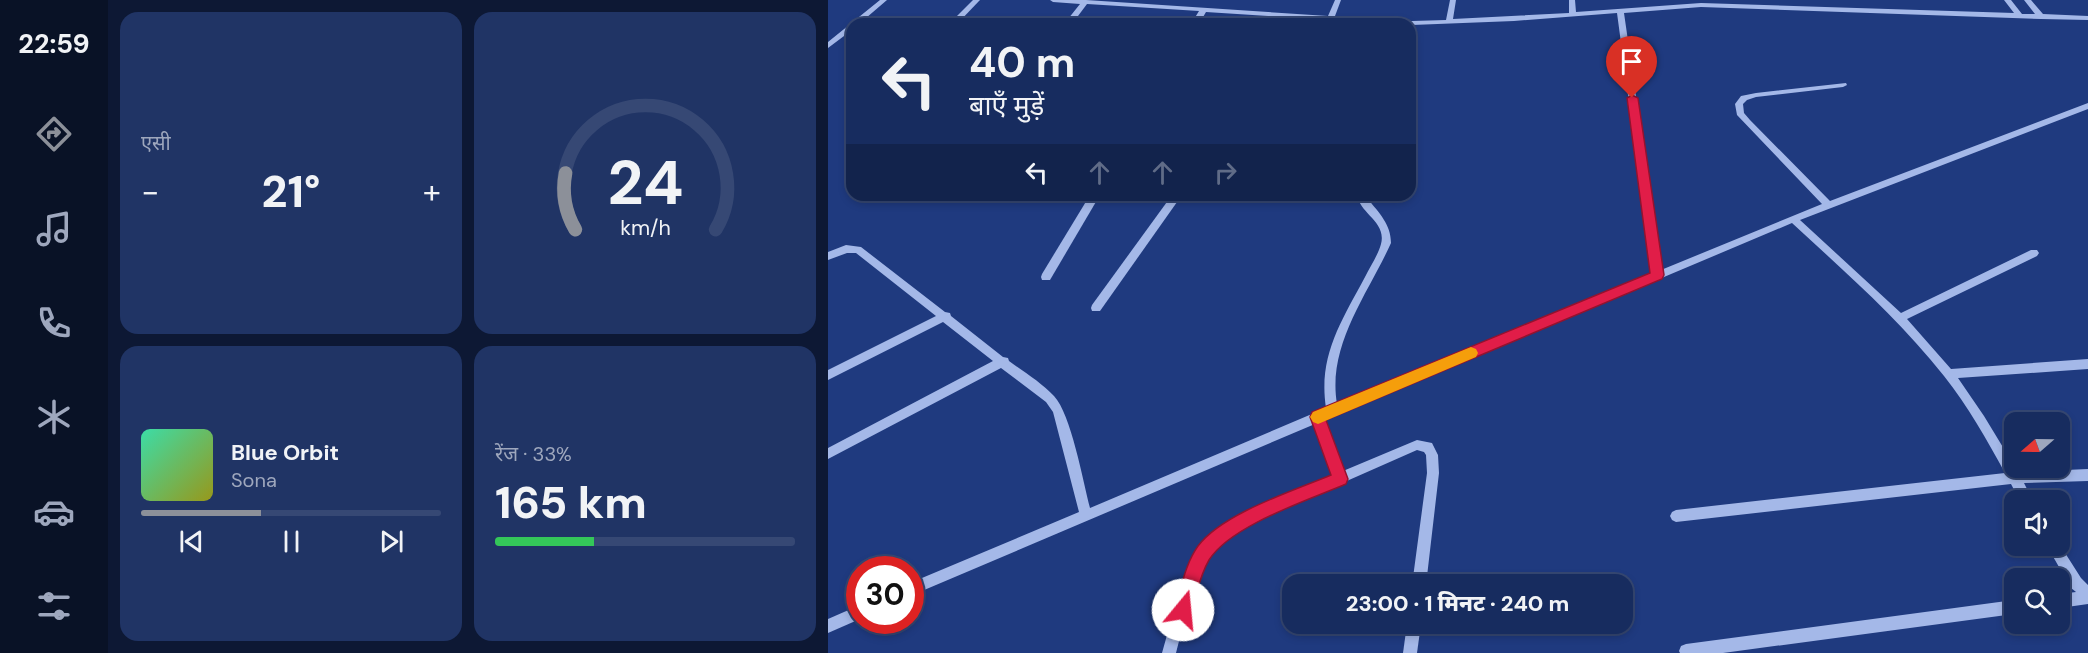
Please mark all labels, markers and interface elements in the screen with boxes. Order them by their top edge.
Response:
text: 22:59 [18,26,90,61]
text: 40 m [969,35,1075,90]
pin [1606,36,1657,98]
icon: left [870,42,948,120]
icon: arrive [1615,45,1648,78]
text: बाएँ मुड़ें [969,88,1044,123]
icon: directions [33,113,75,155]
text: एसी [141,130,171,156]
text: 24 [607,142,683,223]
icon: left [1020,156,1053,189]
icon: ahead [1083,156,1116,189]
icon: ahead [1146,156,1179,189]
icon: right [1209,156,1242,189]
text: 21° [261,162,321,221]
text: − [141,170,159,213]
text: + [423,170,441,213]
icon: music [33,208,75,250]
text: km/h [620,214,670,242]
icon: phone [33,302,75,344]
icon: climate [33,396,75,438]
north arrow [2004,412,2070,478]
map controls [2004,412,2070,634]
text: Blue Orbit [231,438,339,467]
text: रेंज · 33% [495,441,572,467]
text: Sona [231,467,277,493]
text: 165 km [495,473,647,532]
button: sound [2004,490,2070,556]
icon: car [33,491,75,533]
icon: previous [175,525,208,558]
icon: pause [275,525,308,558]
icon: next [375,525,408,558]
speed limit sign: 30 [846,556,924,634]
button: search [2004,568,2070,634]
position arrow [1151,578,1215,642]
icon: filters [33,585,75,627]
text: 23:00 · 1 मिनट · 240 m [1346,589,1569,618]

